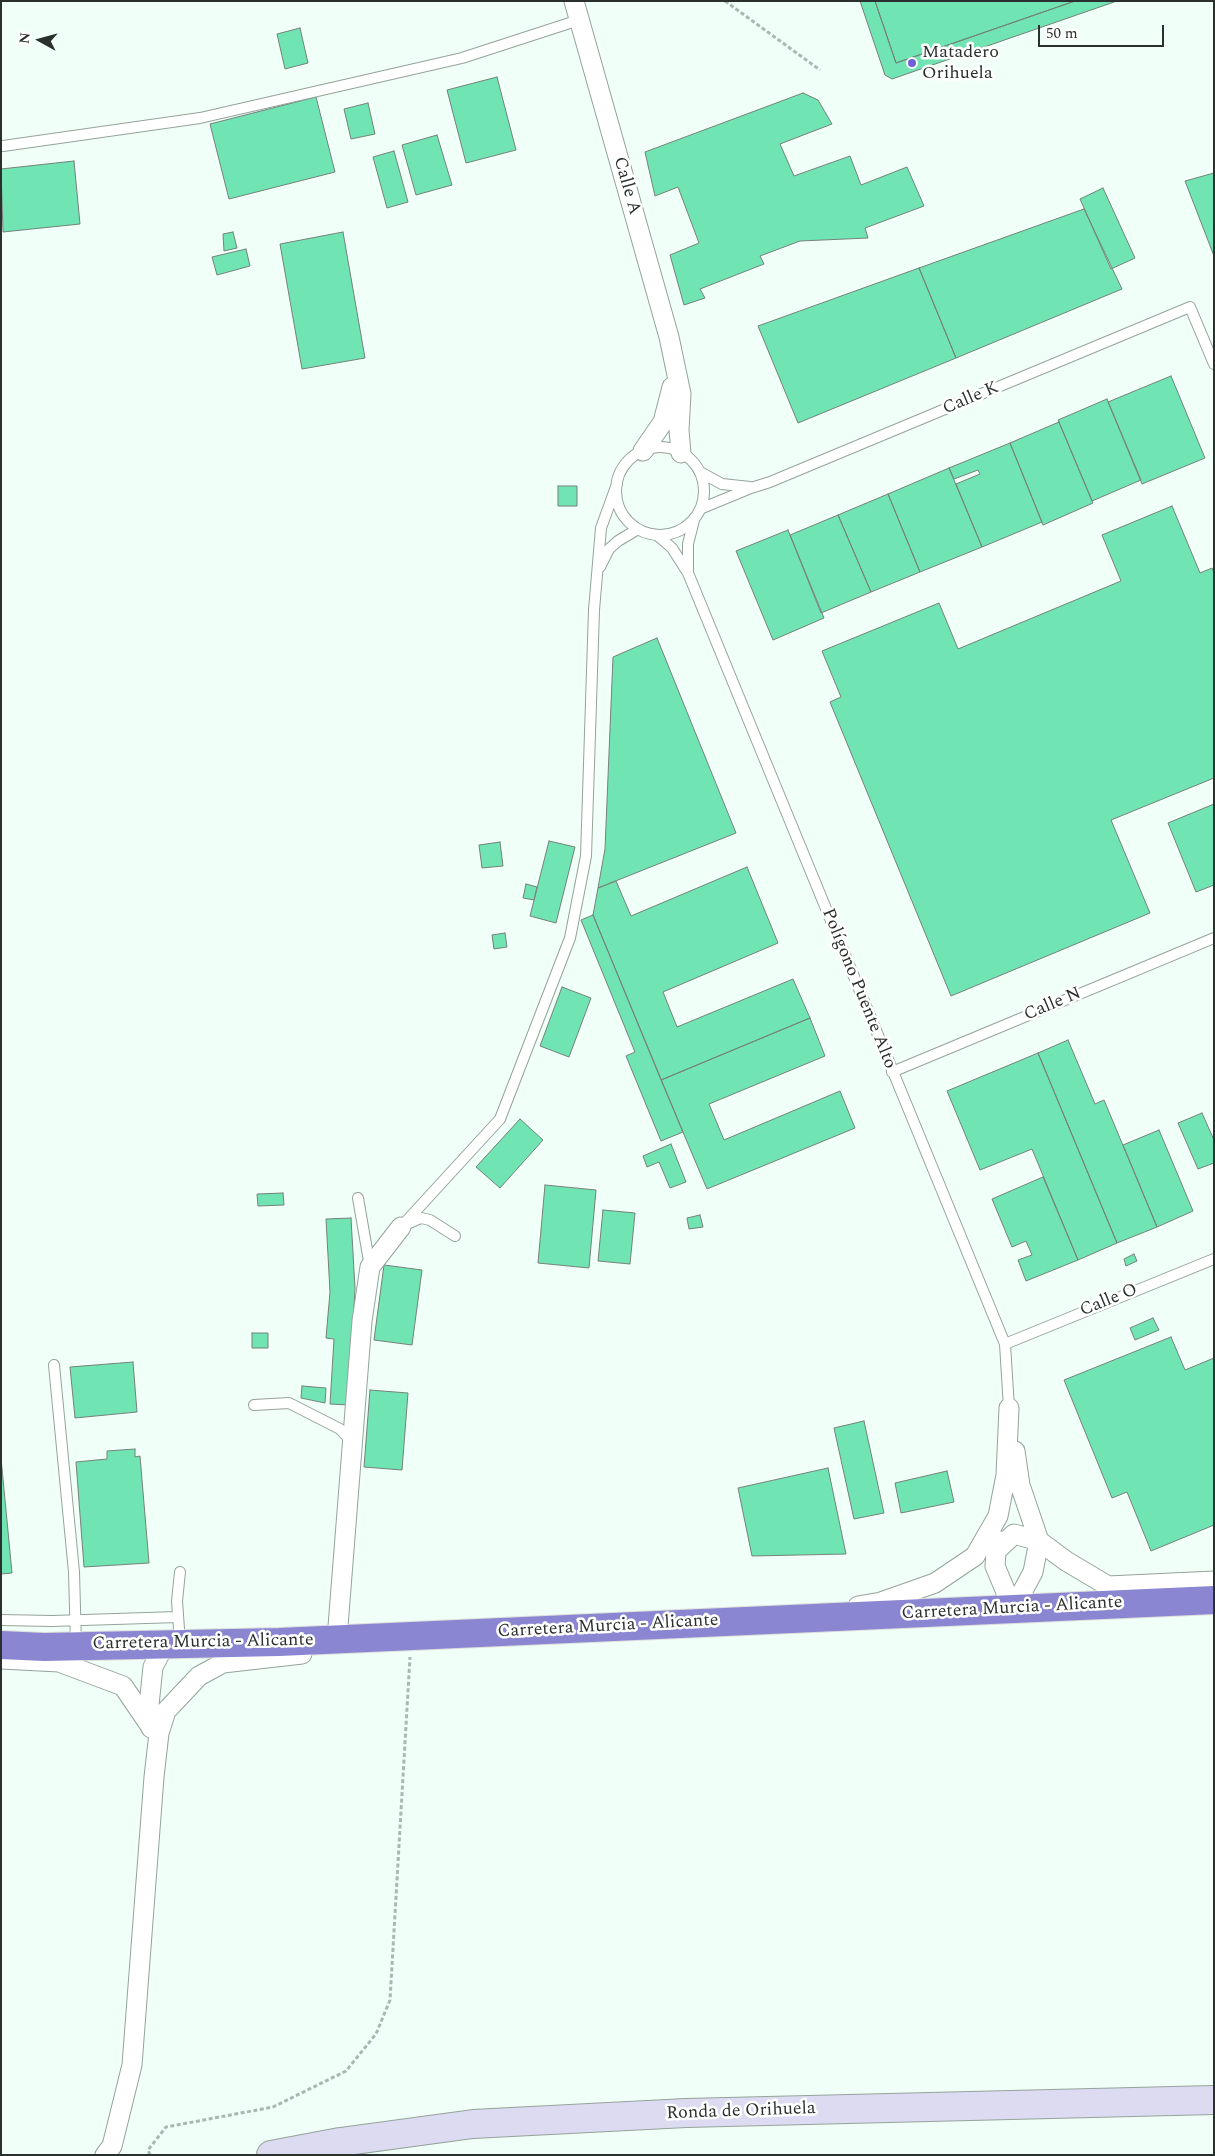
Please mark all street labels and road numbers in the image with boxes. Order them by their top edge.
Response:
street label: Calle A [607,155,645,217]
street label: Calle K [940,378,1002,420]
street label: Polígono Puente Alto [816,906,900,1072]
street label: Calle N [1021,983,1085,1027]
street label: Calle O [1077,1280,1141,1322]
street label: Carretera Murcia - Alicante [901,1592,1123,1626]
street label: Carretera Murcia - Alicante [497,1610,719,1644]
street label: Carretera Murcia - Alicante [92,1630,314,1656]
street label: Ronda de Orihuela [666,2099,816,2125]

